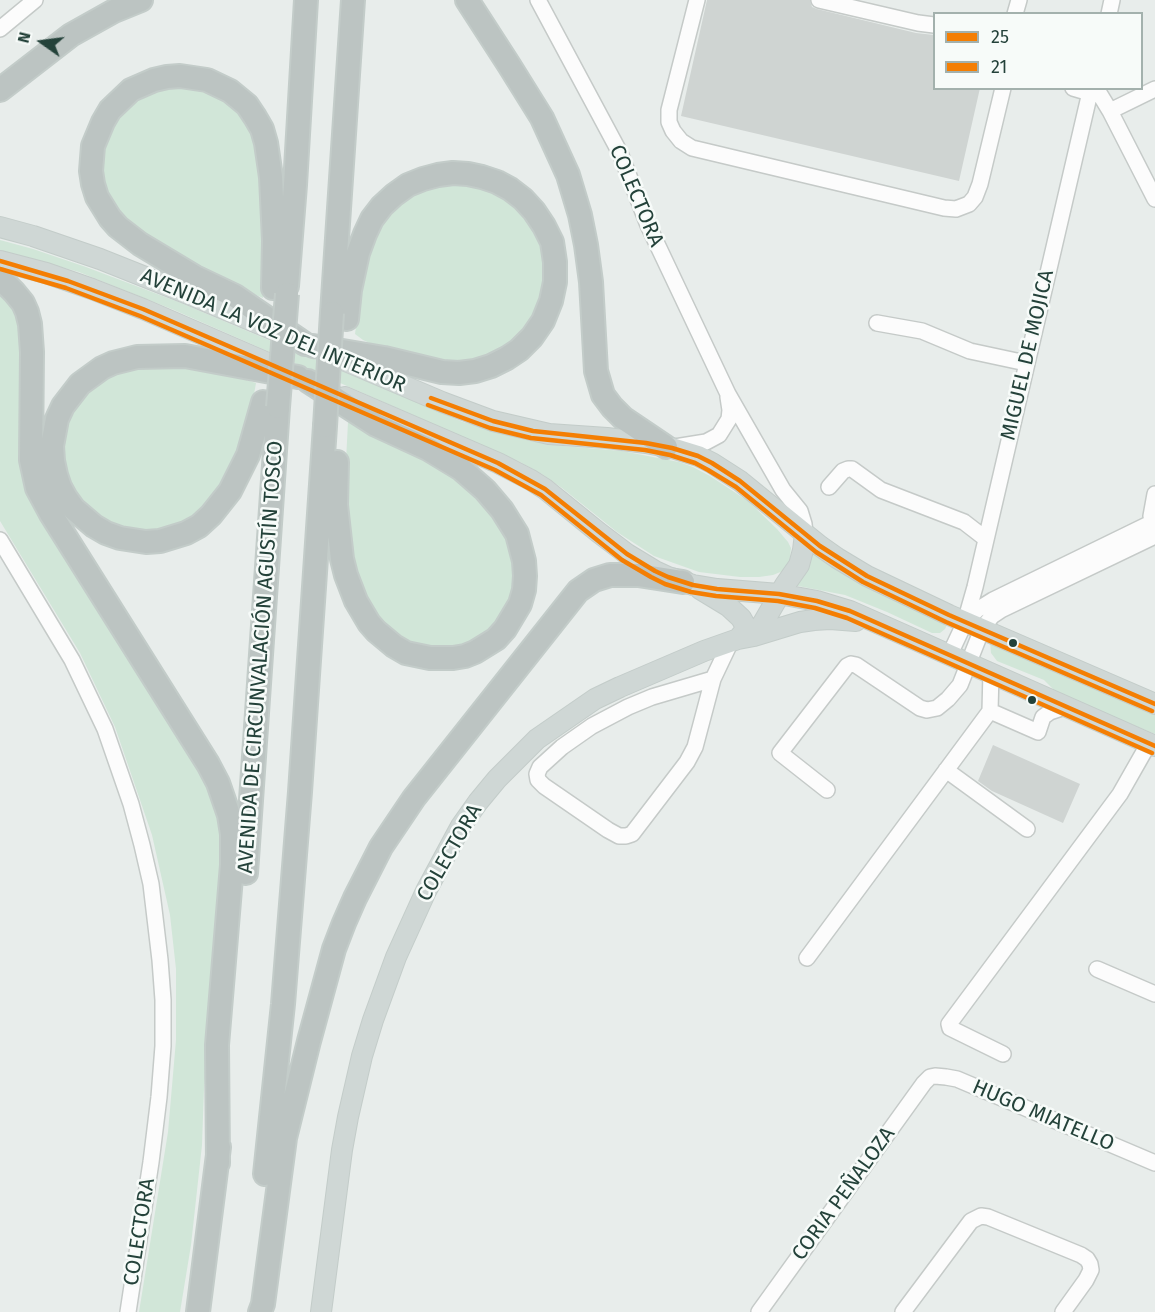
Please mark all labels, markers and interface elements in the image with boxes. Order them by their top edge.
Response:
north arrow [12,12,72,72]
legend [933,12,1143,90]
text: 25 [991,26,1009,48]
text: N [14,30,35,45]
text: 21 [991,56,1007,78]
street label: COLECTORA [603,141,669,251]
street label: AVENIDA LA VOZ DEL INTERIOR [137,264,409,398]
street label: MIGUEL DE MOJICA [996,267,1060,443]
street label: AVENIDA DE CIRCUNVALACIÓN AGUSTÍN TOSCO [233,440,289,874]
unlabelled marker [1007,637,1019,649]
unlabelled marker [1026,694,1038,706]
street label: COLECTORA [412,800,488,906]
street label: HUGO MIATELLO [968,1075,1118,1157]
street label: CORIA PEÑALOZA [787,1122,901,1266]
street label: COLECTORA [119,1177,161,1287]

